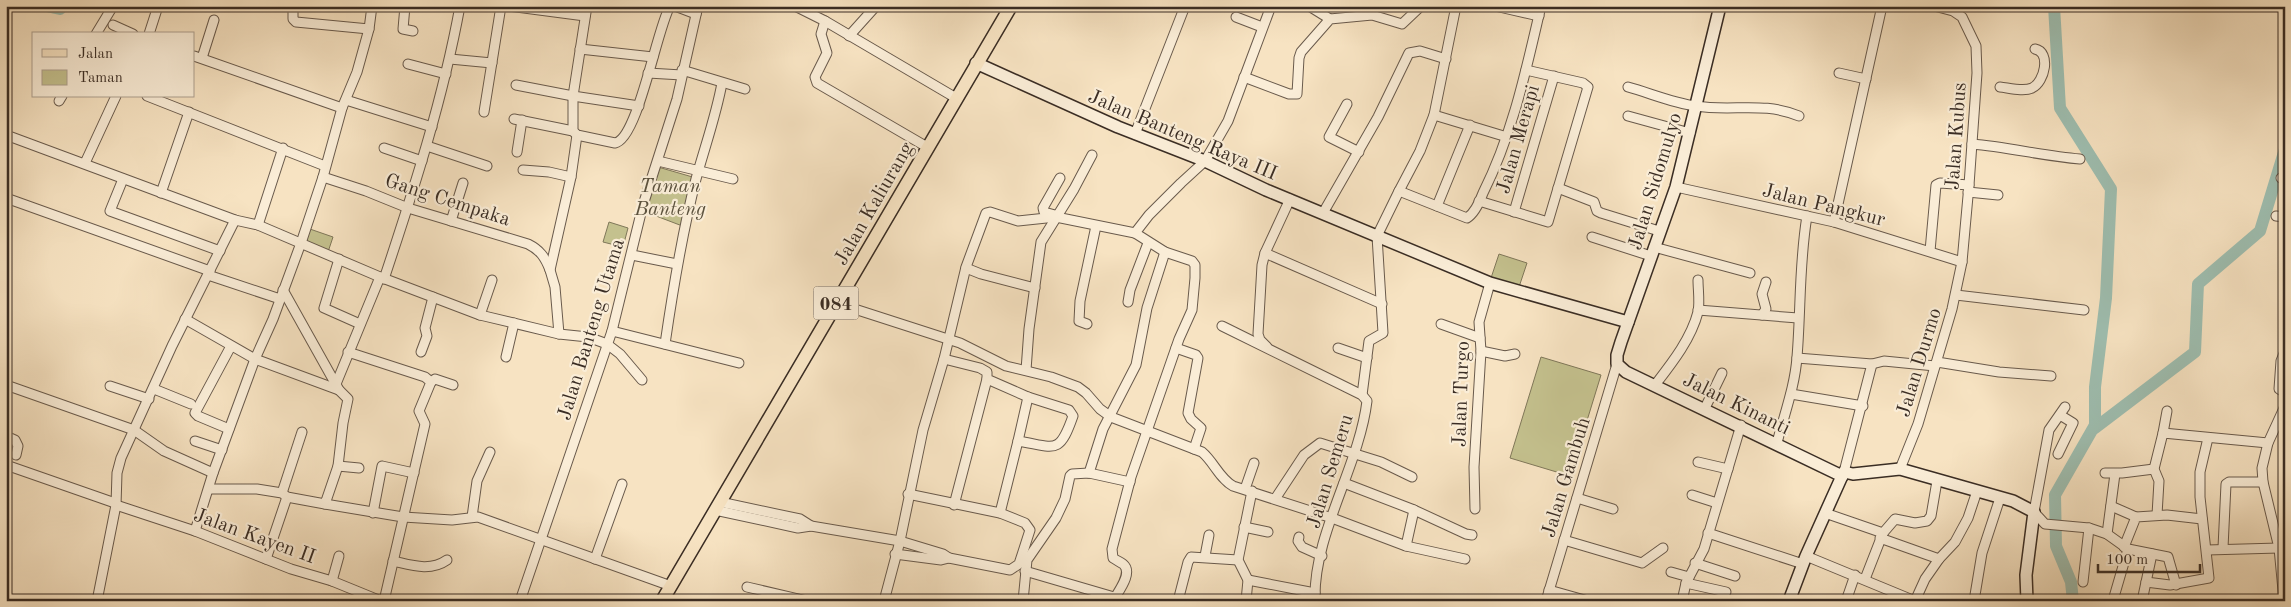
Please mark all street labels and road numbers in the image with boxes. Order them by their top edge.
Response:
street label: Jalan Kubus [1943,82,1971,191]
street label: Jalan Merapi [1494,83,1544,196]
street label: Jalan Banteng Raya III [1085,87,1280,185]
street label: Jalan Sidomulyo [1626,111,1686,252]
street label: Jalan Kaliurang [831,139,918,269]
street label: Gang Cempaka [382,171,513,231]
street label: Jalan Pangkur [1760,181,1887,231]
street label: Jalan Banteng Utama [555,236,629,423]
road number: 084 [814,286,858,320]
street label: Jalan Durmo [1894,306,1946,419]
street label: Jalan Turgo [1450,341,1474,448]
street label: Jalan Kinanti [1679,370,1793,439]
street label: Jalan Semeru [1304,412,1358,531]
street label: Jalan Gambuh [1539,415,1595,540]
street label: Jalan Kayen II [191,506,318,568]

